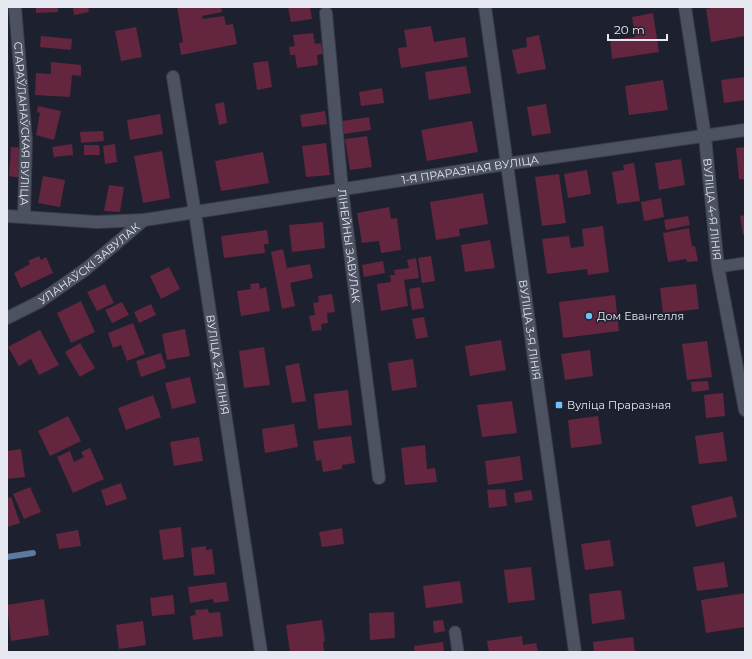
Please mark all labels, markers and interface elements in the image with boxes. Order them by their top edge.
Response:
scale bar [608,16,667,42]
text: 20 m [614,22,645,37]
street label: СТАРАЎЛАНАЎСКАЯ ВУЛІЦА [11,41,33,207]
street label: 1-Я ПРАРАЗНАЯ ВУЛІЦА [401,152,540,187]
street label: ВУЛІЦА 4-Я ЛІНІЯ [700,158,724,261]
street label: ЛІНЕЙНЫ ЗАВУЛАК [335,188,363,304]
street label: УЛАНАЎСКІ ЗАВУЛАК [36,219,143,307]
street label: ВУЛІЦА 3-Я ЛІНІЯ [516,279,544,381]
place label: Дом Евангелля [597,309,684,323]
marker: Дом Евангелля [584,311,594,321]
street label: ВУЛІЦА 2-Я ЛІНІЯ [203,314,232,416]
place label: Вуліца Праразная [567,398,671,412]
marker: Вуліца Праразная [554,400,564,410]

